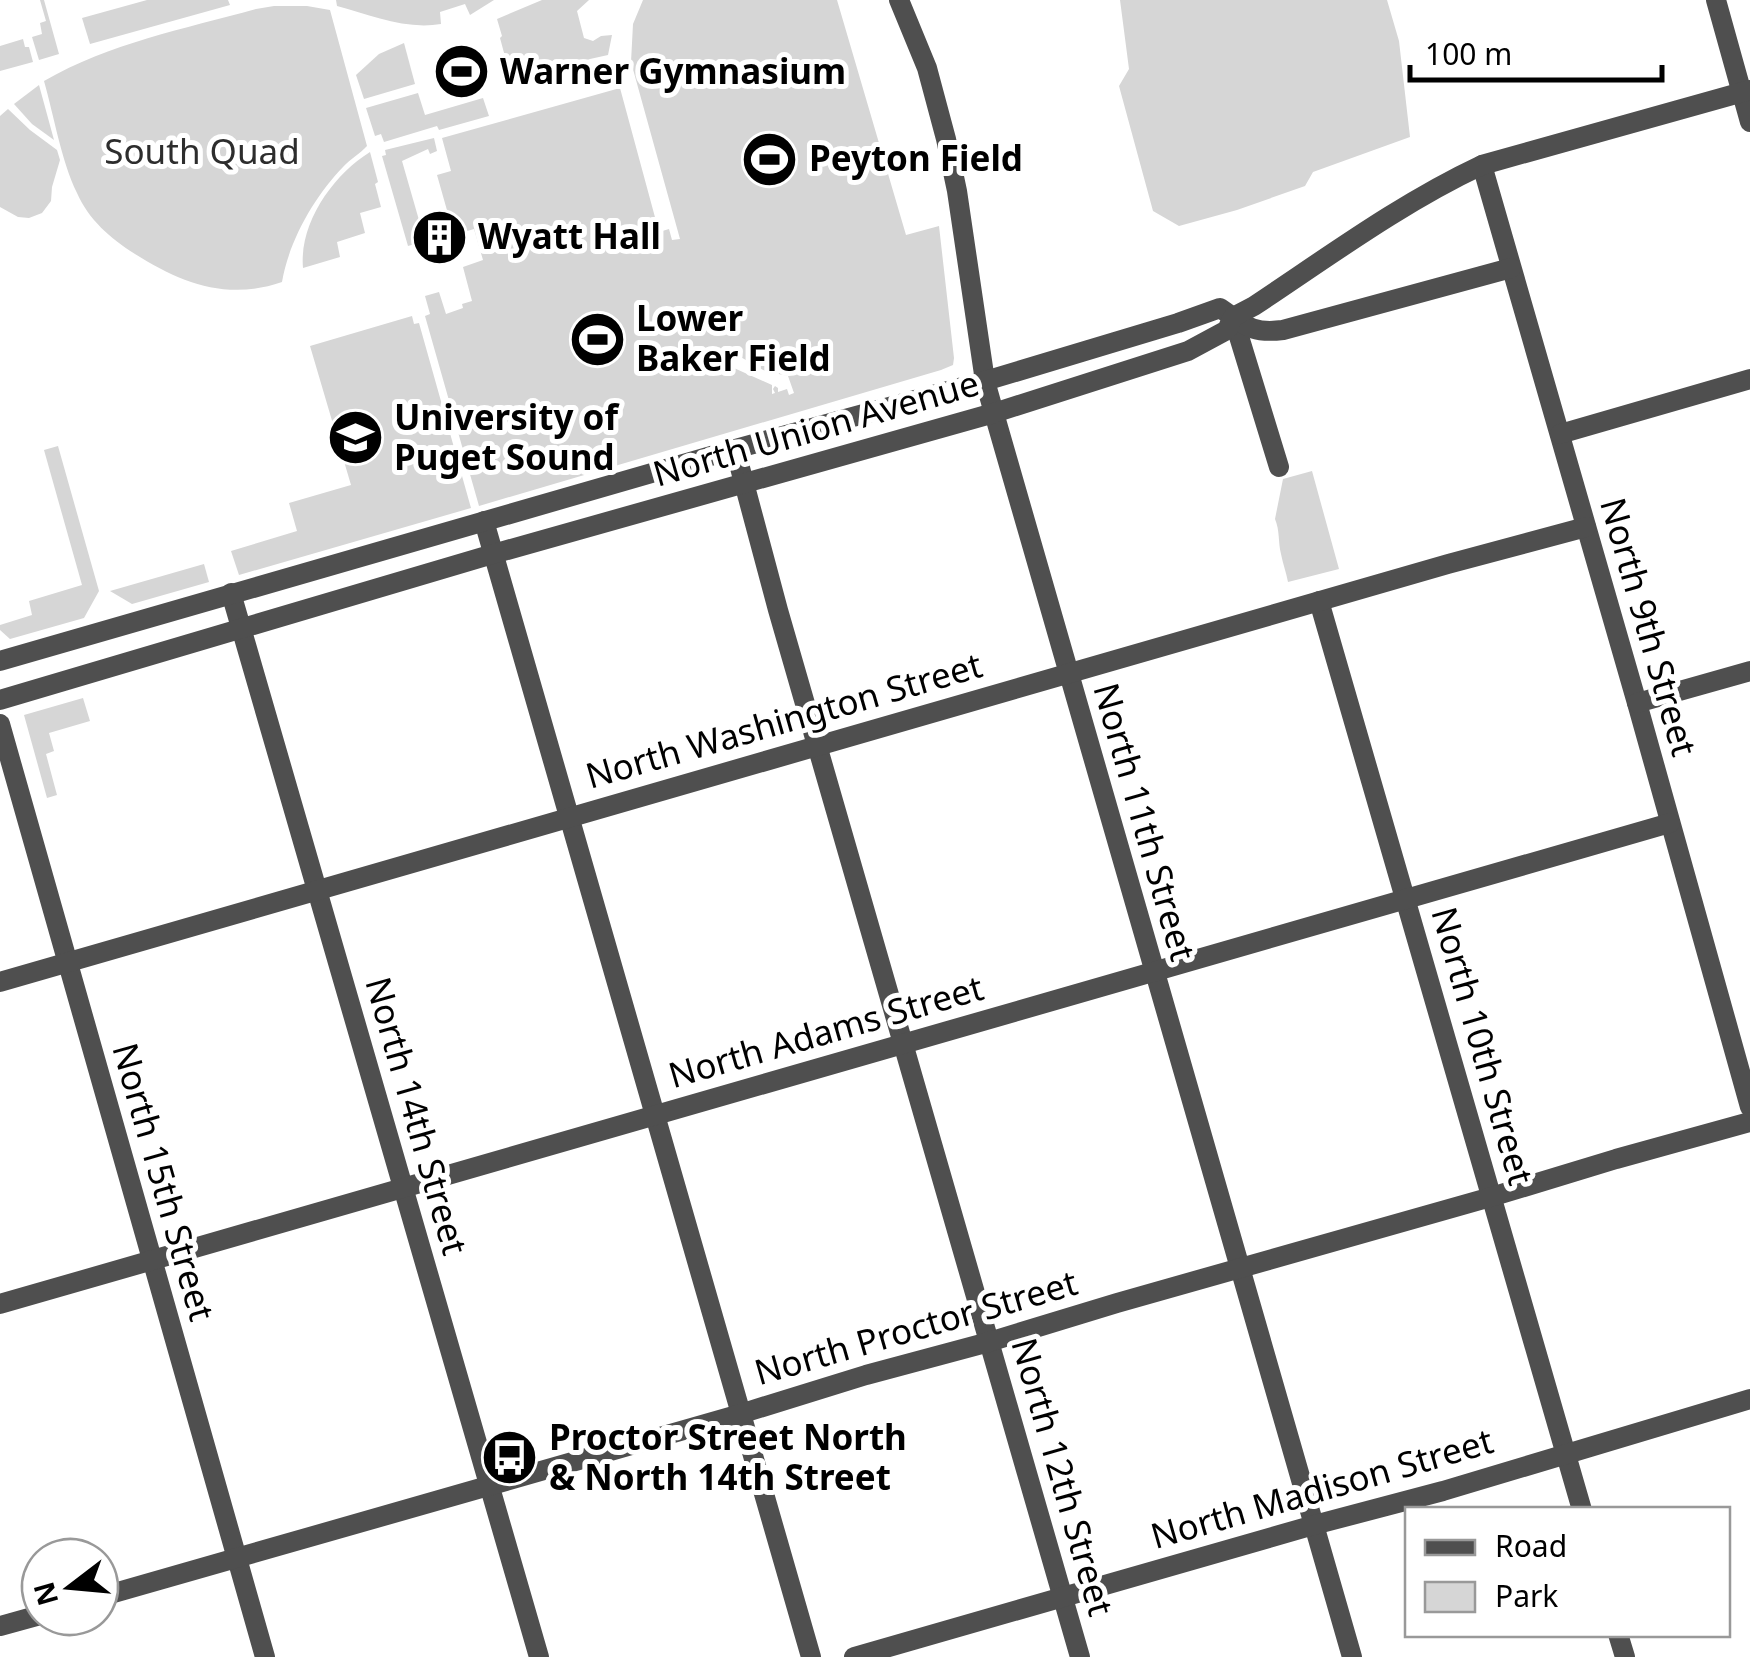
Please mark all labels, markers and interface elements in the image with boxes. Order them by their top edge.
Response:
scale bar [1410,20,1662,82]
text: 100 m [1425,33,1512,74]
sports icon: Warner Gymnasium [431,42,491,102]
place label: Warner Gymnasium [500,47,846,94]
park label: South Quad [104,127,300,174]
sports icon: Peyton Field [740,129,800,189]
place label: Peyton Field [809,134,1023,181]
building icon: Wyatt Hall [409,207,469,267]
place label: Wyatt Hall [478,212,661,259]
place label: Lower Baker Field [636,294,831,381]
sports icon: Lower Baker Field [567,309,627,369]
street label: North Union Avenue [647,359,984,497]
place label: University of Puget Sound [394,393,620,480]
school or university icon: University of Puget Sound [325,408,385,468]
street label: North 9th Street [1590,492,1709,761]
street label: North Washington Street [580,640,987,799]
street label: North 11th Street [1083,677,1208,966]
street label: North 10th Street [1421,901,1546,1190]
street label: North Adams Street [663,963,988,1098]
street label: North 14th Street [355,971,480,1260]
street label: North 15th Street [102,1037,227,1326]
street label: North Proctor Street [749,1258,1082,1395]
street label: North 12th Street [1001,1332,1126,1621]
place label: Proctor Street North & North 14th Street [549,1413,907,1500]
street label: North Madison Street [1145,1416,1498,1559]
bus stop icon: Proctor Street North & North 14th Street [480,1428,540,1488]
legend [1405,1507,1730,1637]
text: Road [1495,1525,1567,1566]
north arrow [20,1537,120,1637]
text: Park [1495,1575,1558,1616]
text: N [24,1578,66,1610]

